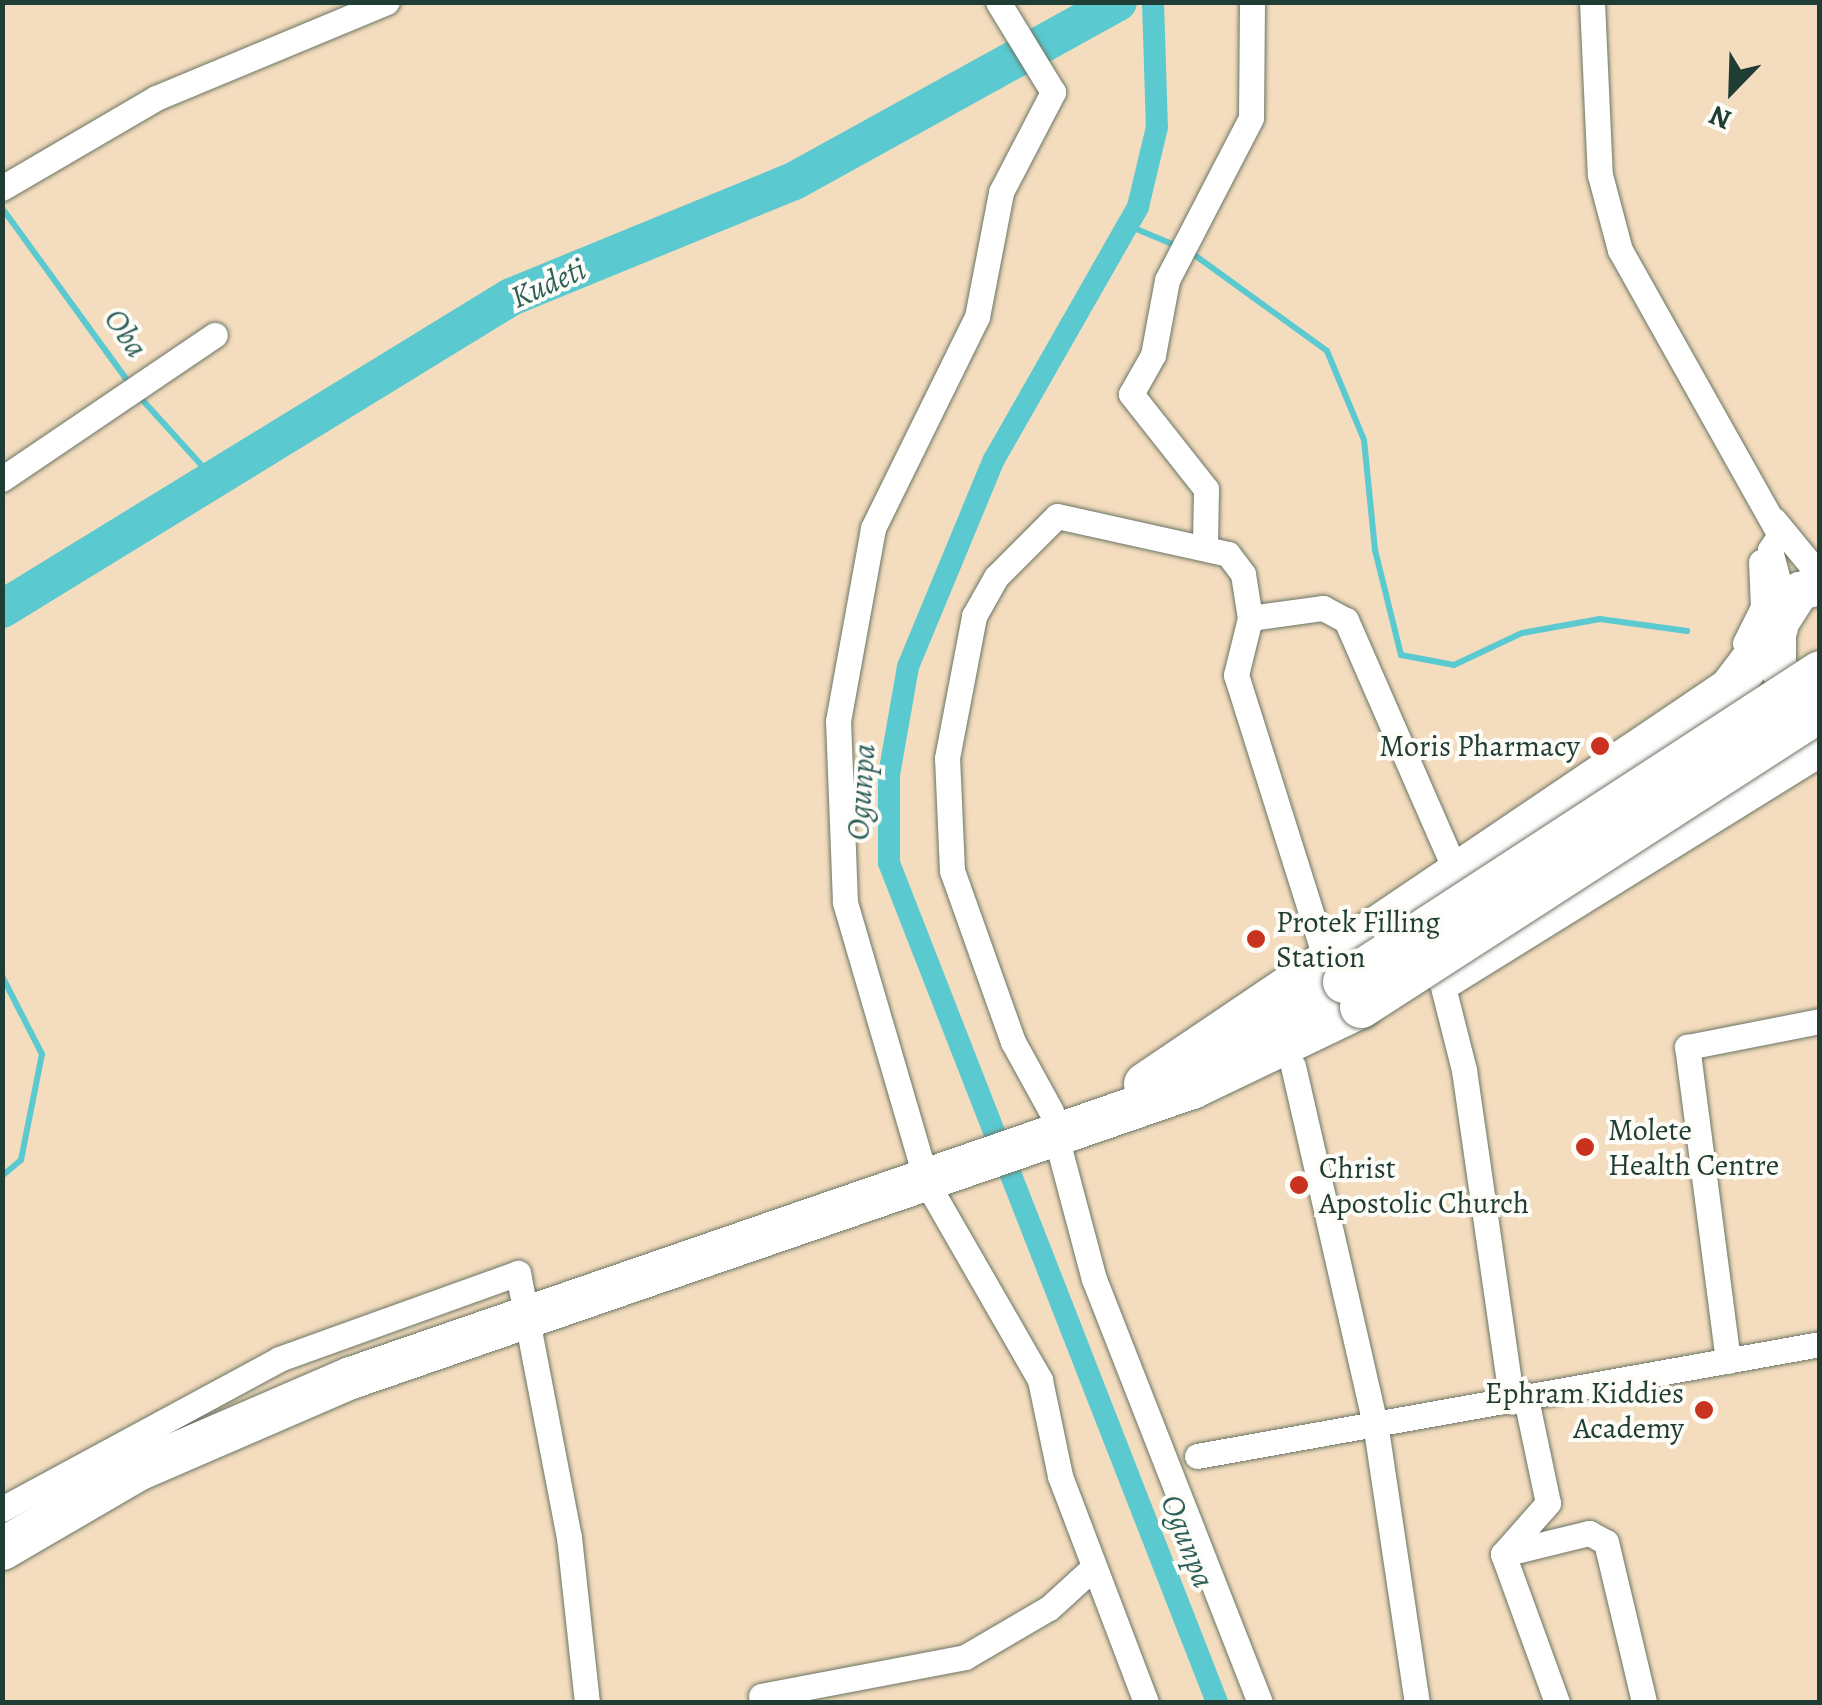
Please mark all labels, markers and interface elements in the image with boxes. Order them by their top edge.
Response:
north arrow [1682,40,1782,140]
text: N [1703,96,1737,139]
water label: Kudeti [505,250,591,316]
water label: Oba [96,301,156,365]
place label: Moris Pharmacy [1379,728,1580,764]
marker: Moris Pharmacy [1589,735,1611,757]
water label: Ogunpa [838,742,884,842]
place label: Protek Filling Station [1276,904,1440,974]
marker: Protek Filling Station [1245,928,1267,950]
place label: Molete Health Centre [1608,1112,1779,1182]
marker: Molete Health Centre [1572,1134,1598,1160]
place label: Christ Apostolic Church [1319,1150,1529,1220]
marker: Christ Apostolic Church [1288,1174,1310,1196]
place label: Ephram Kiddies Academy [1485,1375,1684,1446]
marker: Ephram Kiddies Academy [1693,1399,1715,1421]
water label: Ogunpa [1153,1489,1223,1593]

